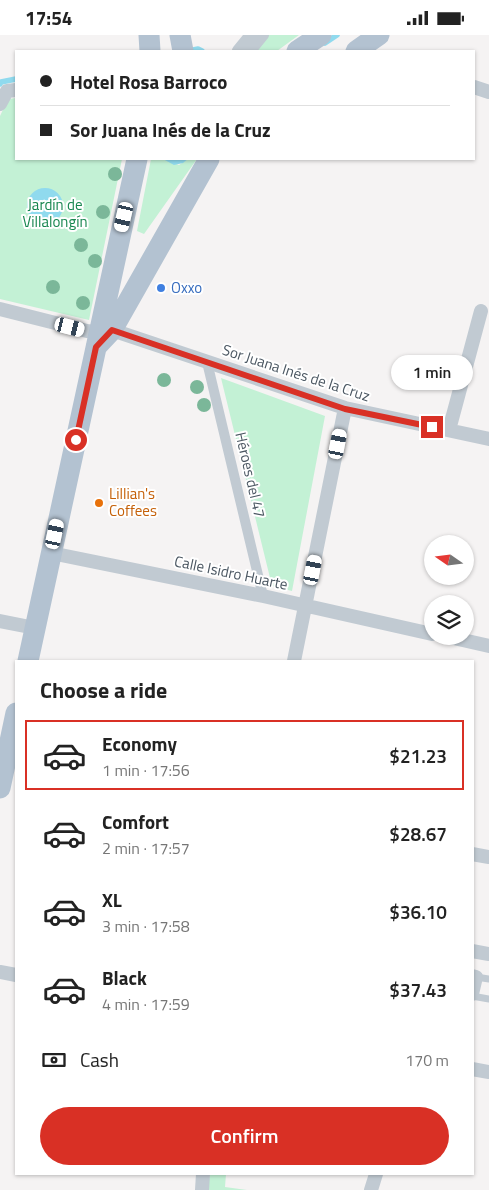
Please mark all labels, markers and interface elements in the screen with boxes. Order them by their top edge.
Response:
text: 17:54 [25,3,72,32]
text: Hotel Rosa Barroco [70,67,227,96]
text: Sor Juana Inés de la Cruz [70,115,271,144]
park label: Jardín de Villalongín [23,193,87,233]
car [113,201,134,233]
place label: Oxxo [171,276,202,299]
marker: Oxxo [155,282,167,294]
car [53,316,86,338]
street label: Sor Juana Inés de la Cruz [219,338,373,407]
callout: 1 min [391,355,473,389]
text: 1 min [413,360,451,384]
route end [421,416,443,438]
car [327,428,348,460]
route start [65,429,87,451]
street label: Héroes del 47 [229,430,272,520]
place label: Lillian's Coffees [109,482,157,522]
marker: Lillian's Coffees [93,497,105,509]
car [44,518,65,550]
north arrow [424,535,474,585]
map controls [424,535,474,645]
street label: Calle Isidro Huarte [172,549,290,596]
car [302,554,323,586]
button: layers [424,595,474,645]
text: Choose a ride [40,673,167,707]
text: Economy [102,729,177,758]
icon: car [42,733,87,778]
text: $21.23 [389,741,447,770]
text: 1 min · 17:56 [102,758,190,782]
text: Comfort [102,807,169,836]
icon: car [42,811,87,856]
text: $28.67 [389,819,447,848]
text: 2 min · 17:57 [102,836,190,860]
text: XL [102,885,122,914]
icon: car [42,889,87,934]
text: $36.10 [389,897,447,926]
text: 3 min · 17:58 [102,914,190,938]
text: Black [102,963,147,992]
icon: car [42,967,87,1012]
text: $37.43 [389,975,447,1004]
text: 4 min · 17:59 [102,992,190,1016]
text: Cash [80,1045,119,1074]
icon: cash [40,1046,68,1074]
text: 170 m [405,1048,449,1072]
button: Confirm [40,1107,449,1165]

